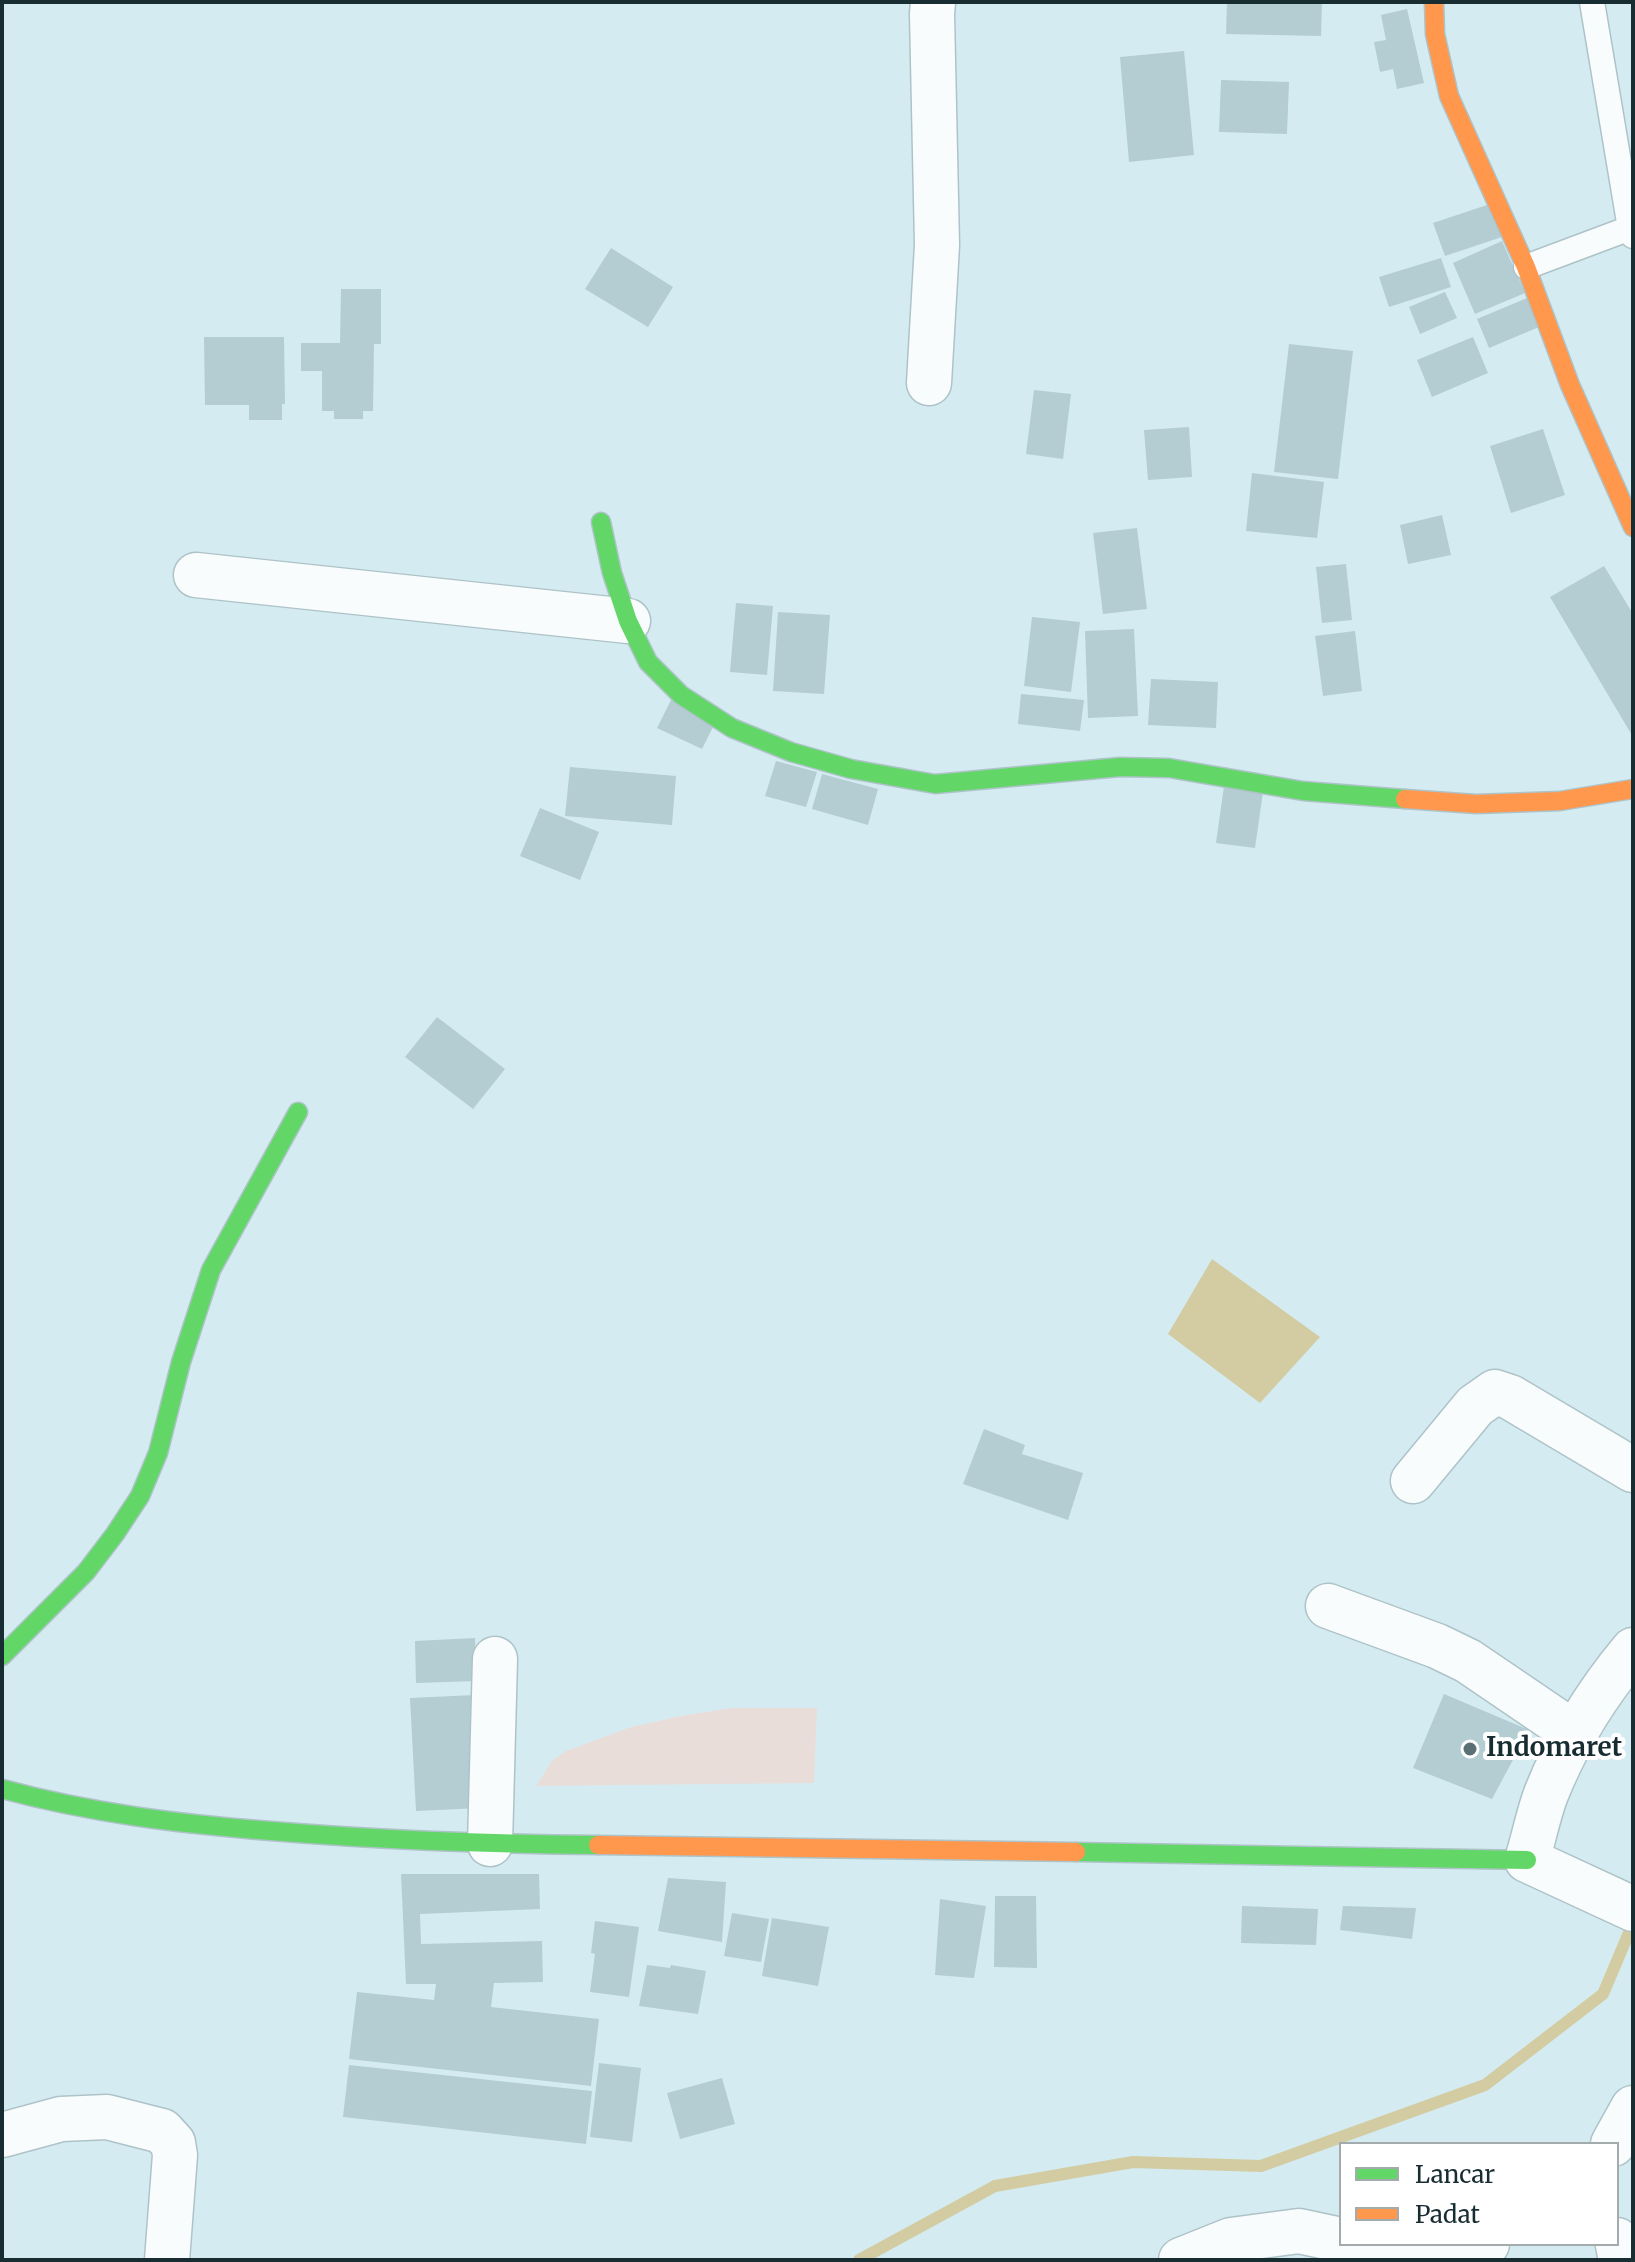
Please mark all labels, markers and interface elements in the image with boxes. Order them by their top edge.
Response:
place label: Indomaret [1486,1733,1622,1765]
marker: Indomaret [1461,1740,1479,1758]
legend [1339,2142,1619,2246]
text: Lancar [1415,2159,1495,2190]
text: Padat [1415,2199,1480,2230]

